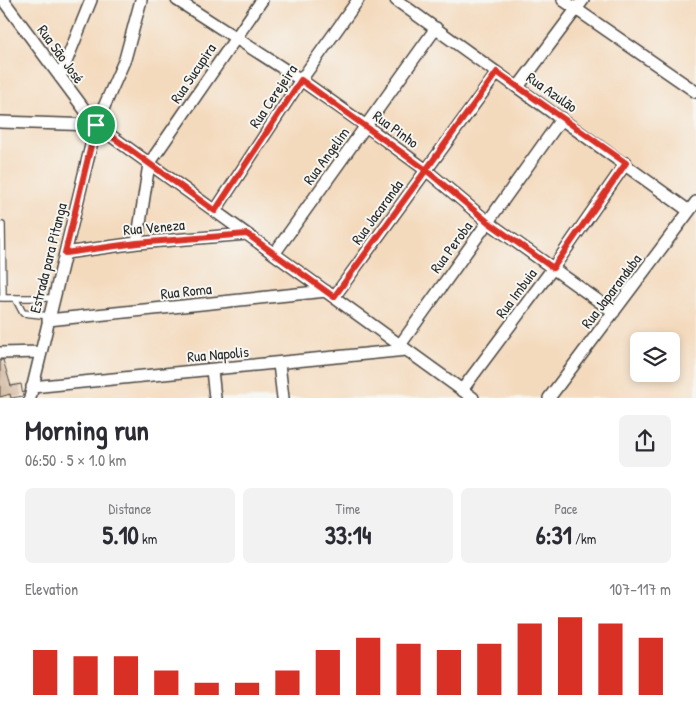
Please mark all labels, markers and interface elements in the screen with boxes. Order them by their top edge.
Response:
street label: Rua São José [33,20,89,88]
street label: Rua Sucupira [165,39,221,107]
street label: Rua Cerejeira [244,60,302,132]
street label: Rua Azulão [522,67,582,117]
pin [75,104,117,146]
street label: Rua Pinho [369,105,423,153]
icon: arrive [82,111,110,139]
street label: Rua Angelim [298,123,354,189]
street label: Rua Jacaranda [346,175,408,249]
street label: Estrada para Pitanga [24,201,72,315]
street label: Rua Veneza [122,214,186,240]
street label: Rua Peroba [425,217,477,277]
street label: Rua Japaranduba [576,249,646,333]
street label: Rua Imbuia [490,264,542,322]
street label: Rua Roma [160,278,213,304]
map controls [630,332,680,382]
button: layers [630,332,680,382]
street label: Rua Napolis [186,341,250,367]
text: Morning run [25,411,149,449]
button: share [619,415,671,467]
text: 06:50 · 5 × 1.0 km [25,449,126,471]
text: Distance [109,499,151,518]
text: Time [336,499,360,518]
text: Pace [554,499,578,518]
text: 5.10 [103,518,139,552]
text: 33:14 [325,518,371,552]
text: 6:31 [536,518,572,552]
text: km [139,529,157,548]
text: /km [572,529,596,548]
text: Elevation [25,578,78,600]
text: 107–117 m [609,578,671,600]

